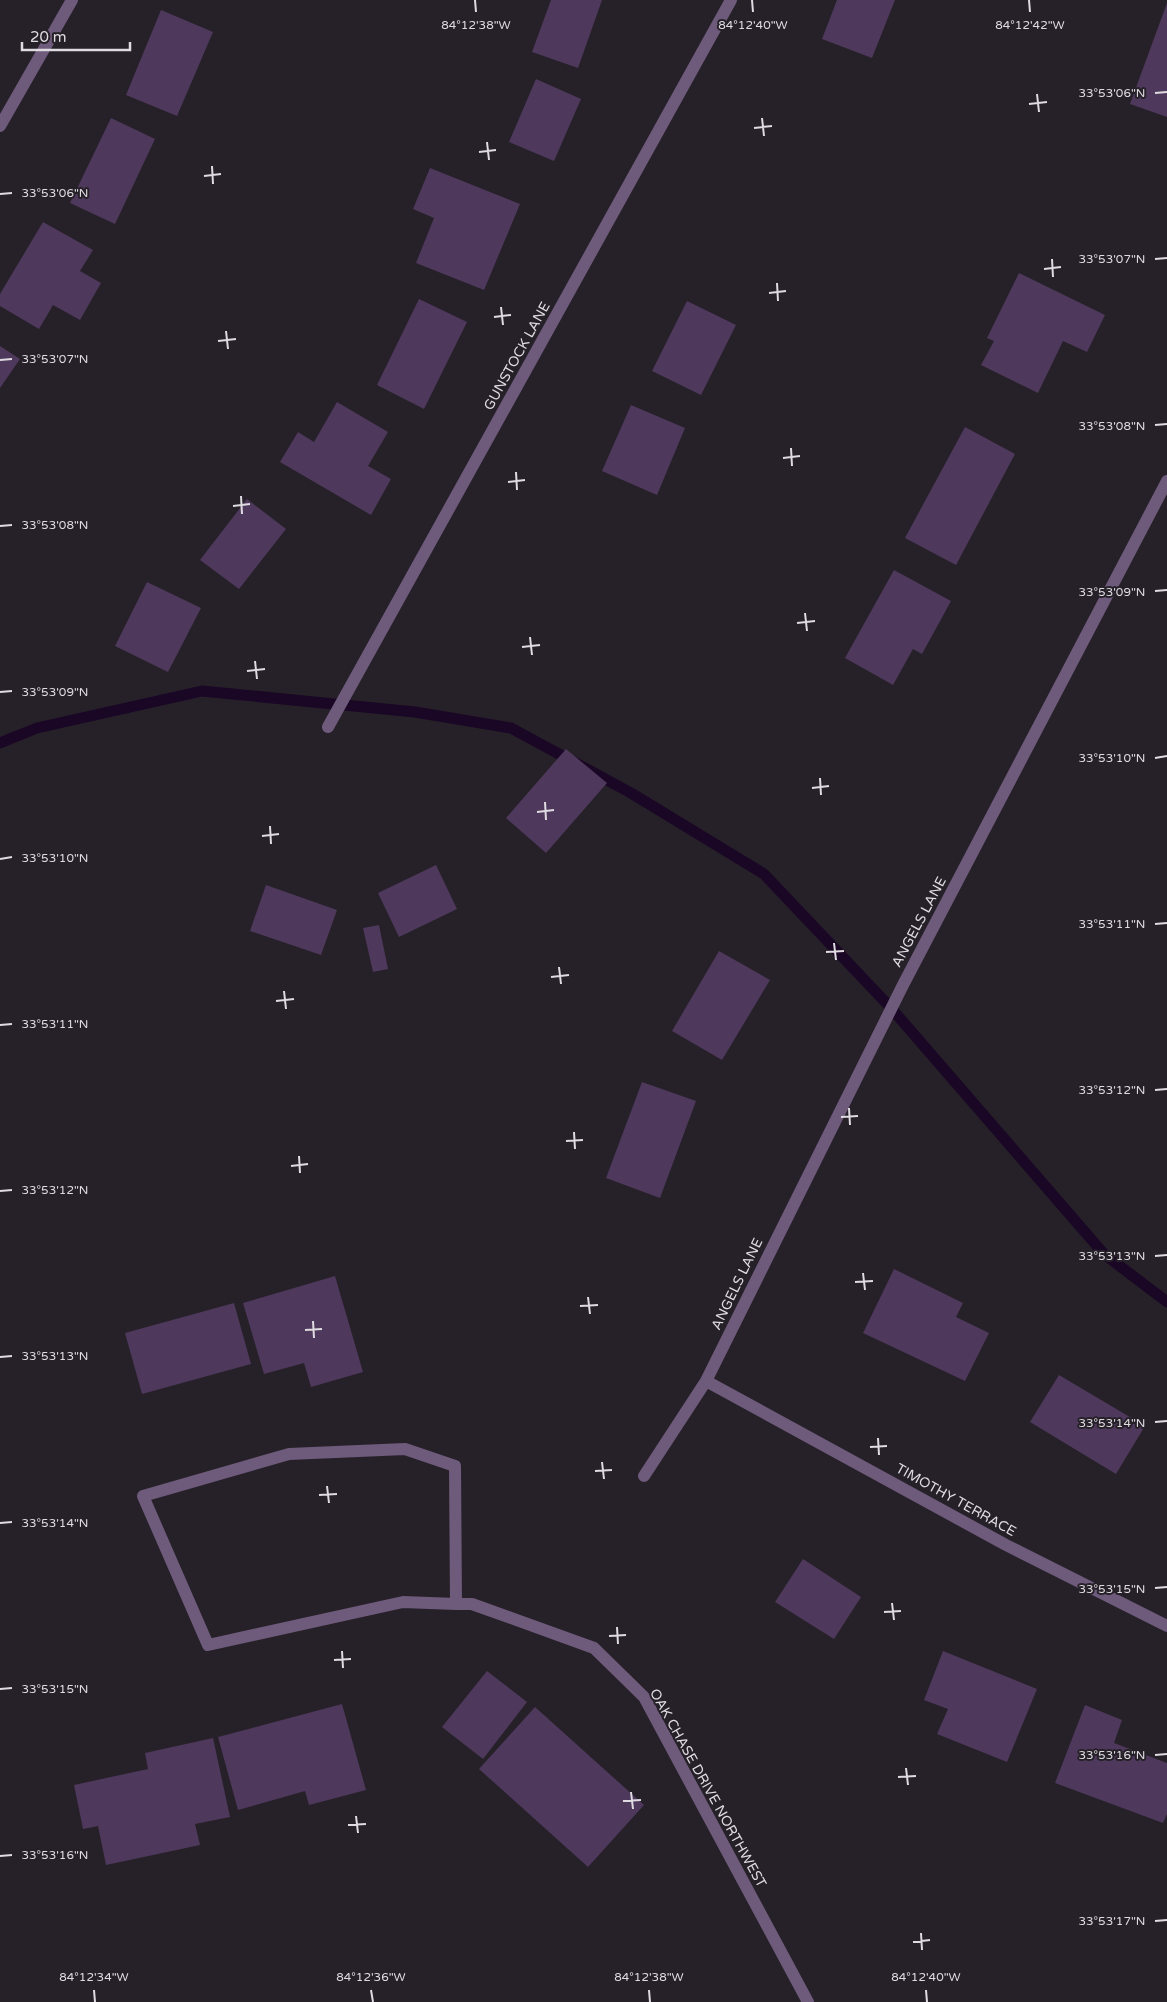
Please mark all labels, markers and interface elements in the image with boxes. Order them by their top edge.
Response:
text: 84°12'38"W [441,18,511,32]
text: 84°12'40"W [718,18,788,32]
text: 84°12'42"W [995,18,1065,32]
scale bar [22,20,130,52]
text: 20 m [30,28,67,46]
text: 33°53'06"N [1079,86,1146,100]
text: 33°53'06"N [22,186,89,200]
text: 33°53'07"N [1079,252,1146,266]
street label: GUNSTOCK LANE [480,299,554,413]
text: 33°53'07"N [22,352,89,366]
text: 33°53'08"N [1079,419,1146,433]
text: 33°53'08"N [22,518,89,532]
text: 33°53'09"N [1079,585,1146,599]
text: 33°53'09"N [22,685,89,699]
text: 33°53'10"N [1079,751,1146,765]
text: 33°53'10"N [22,851,89,865]
street label: ANGELS LANE [888,874,950,970]
text: 33°53'11"N [1079,917,1146,931]
text: 33°53'11"N [22,1017,89,1031]
text: 33°53'12"N [1079,1083,1146,1097]
text: 33°53'12"N [22,1183,89,1197]
street label: ANGELS LANE [707,1235,767,1333]
text: 33°53'13"N [1079,1249,1146,1263]
text: 33°53'13"N [22,1349,89,1363]
text: 33°53'14"N [1079,1416,1146,1430]
street label: TIMOTHY TERRACE [893,1460,1019,1540]
text: 33°53'14"N [22,1516,89,1530]
text: 33°53'15"N [1079,1582,1146,1596]
text: 33°53'15"N [22,1682,89,1696]
street label: OAK CHASE DRIVE NORTHWEST [646,1686,770,1891]
text: 33°53'16"N [1079,1748,1146,1762]
text: 33°53'16"N [22,1848,89,1862]
text: 33°53'17"N [1079,1914,1146,1928]
text: 84°12'34"W [59,1970,129,1984]
text: 84°12'36"W [336,1970,406,1984]
text: 84°12'38"W [614,1970,684,1984]
text: 84°12'40"W [891,1970,961,1984]

